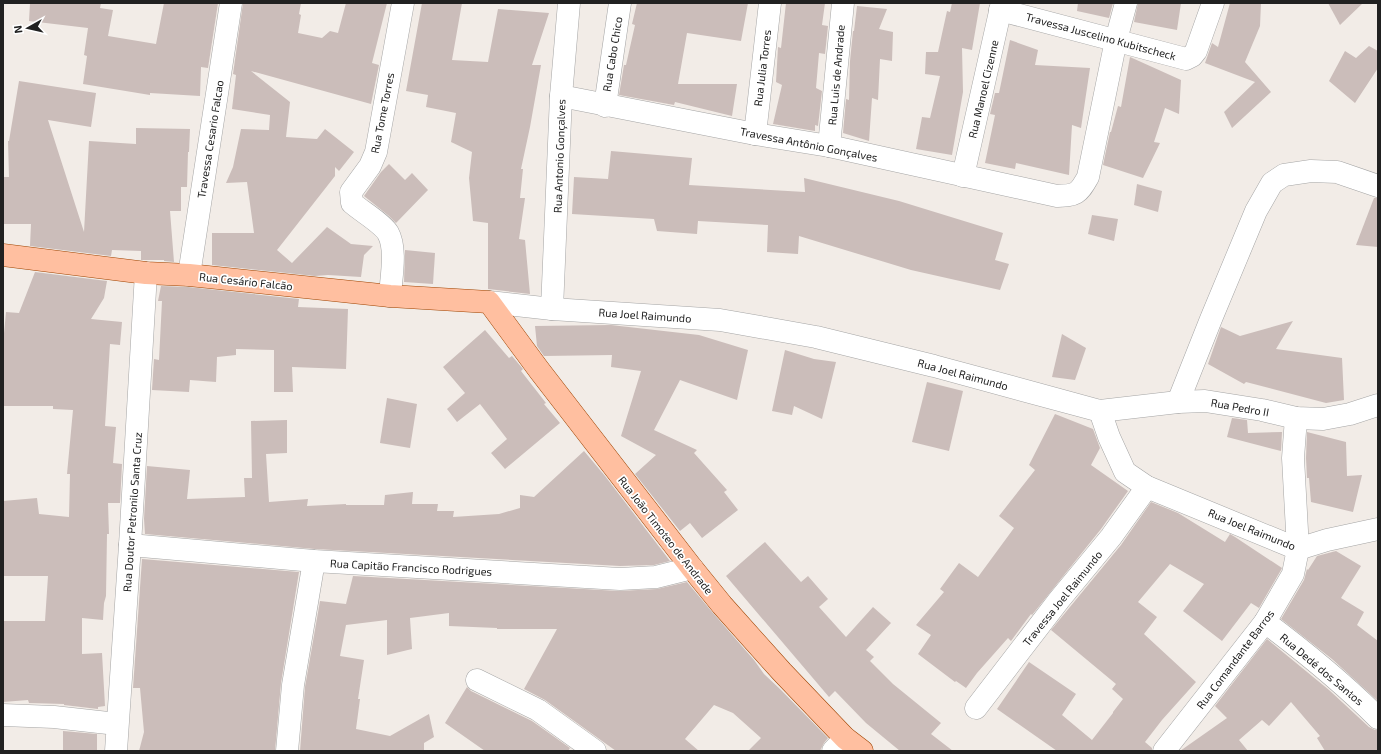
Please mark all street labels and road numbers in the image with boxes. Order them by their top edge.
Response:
street label: Travessa Juscelino Kubitscheck [1024,10,1178,62]
street label: Rua Cabo Chico [600,16,624,92]
street label: Rua Luis de Andrade [825,24,847,126]
street label: Rua Julia Torres [751,29,773,107]
street label: Rua Manoel Cizenne [965,39,1001,139]
street label: Rua Tome Torres [368,71,396,155]
street label: Travessa Cesario Falcao [194,79,226,199]
street label: Rua Antonio Gonçalves [551,98,568,213]
street label: Travessa Antônio Gonçalves [739,124,879,165]
street label: Rua Cesário Falcão [199,270,293,292]
street label: Rua Joel Raimundo [598,305,692,325]
street label: Rua Joel Raimundo [916,356,1010,392]
street label: Rua Pedro II [1210,395,1270,419]
street label: Rua Doutor Petronilo Santa Cruz [120,431,144,592]
street label: Rua João Timoteo de Andrade [616,473,716,597]
street label: Rua Joel Raimundo [1206,506,1298,552]
street label: Travessa Joel Raimundo [1020,548,1104,648]
street label: Rua Capitão Francisco Rodrigues [330,556,493,578]
street label: Rua Comandante Barros [1193,607,1277,711]
street label: Rua Dedé dos Santos [1278,630,1367,708]

